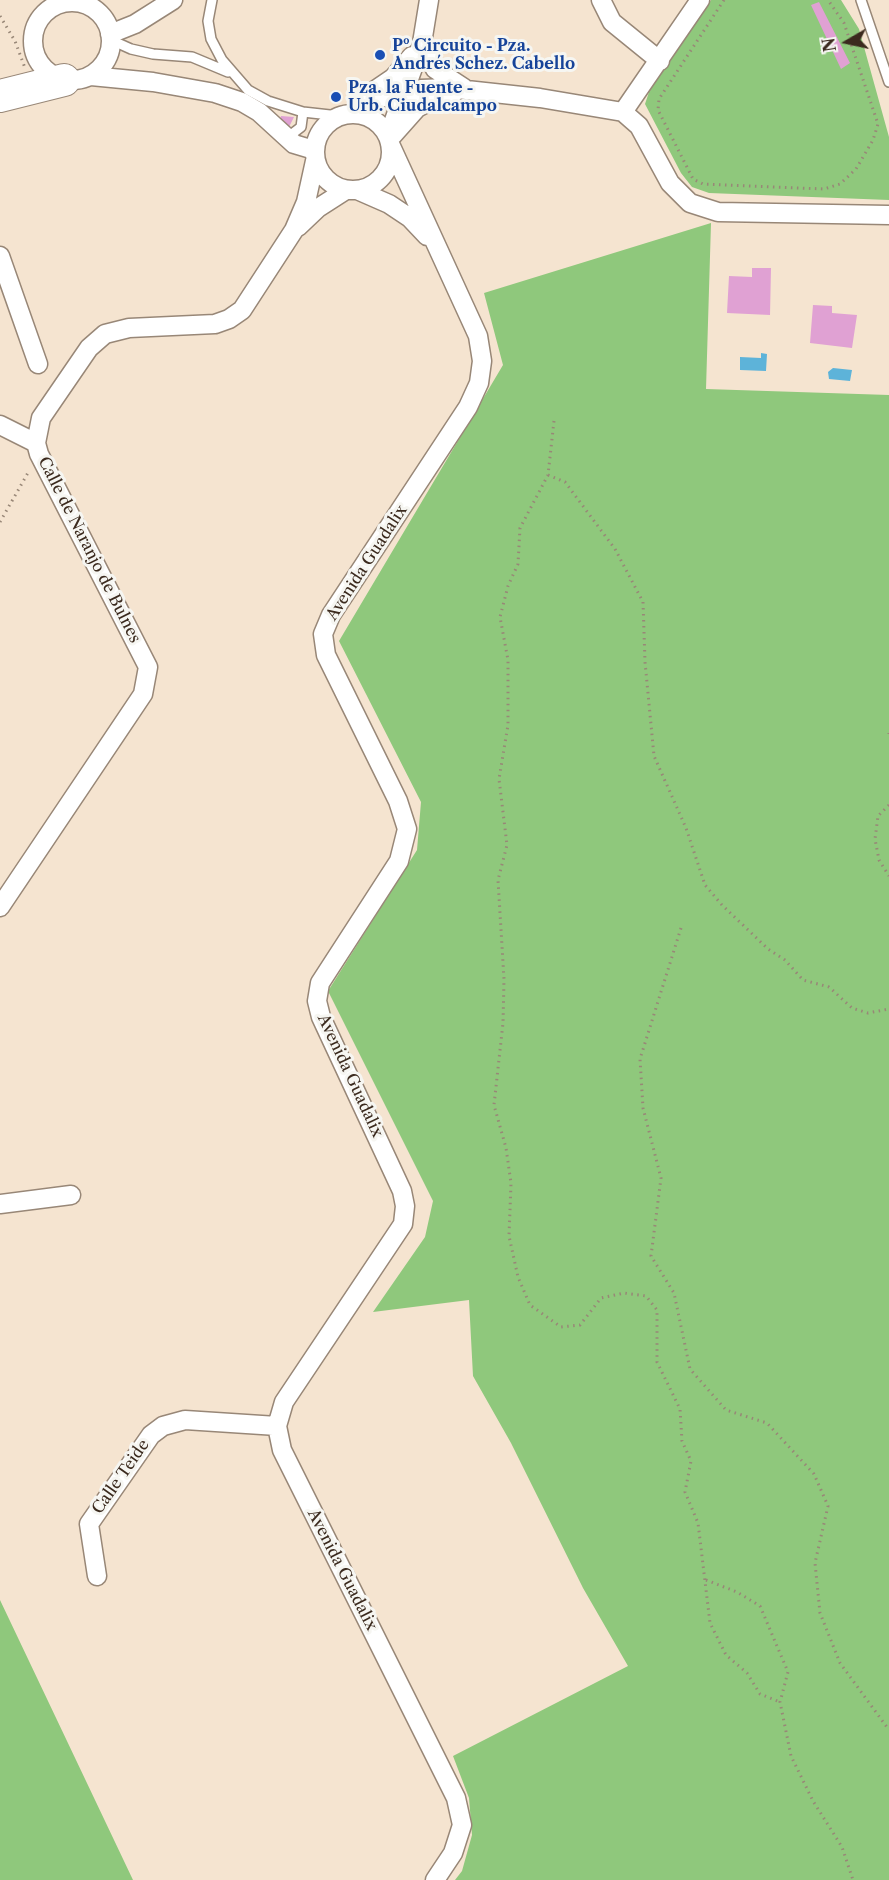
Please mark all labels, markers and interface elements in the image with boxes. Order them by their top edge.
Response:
north arrow [817,12,877,72]
place label: Pº Circuito - Pza. Andrés Schez. Cabello [392,36,575,74]
text: N [818,36,840,53]
marker: Pº Circuito - Pza. Andrés Schez. Cabello [373,48,387,62]
place label: Pza. la Fuente - Urb. Ciudalcampo [348,78,497,116]
marker: Pza. la Fuente - Urb. Ciudalcampo [329,90,343,104]
street label: Calle de Naranjo de Bulnes [34,454,144,646]
street label: Avenida Guadalix [323,502,411,624]
street label: Avenida Guadalix [313,1011,387,1141]
street label: Calle Teide [88,1436,154,1518]
street label: Avenida Guadalix [303,1506,381,1634]

